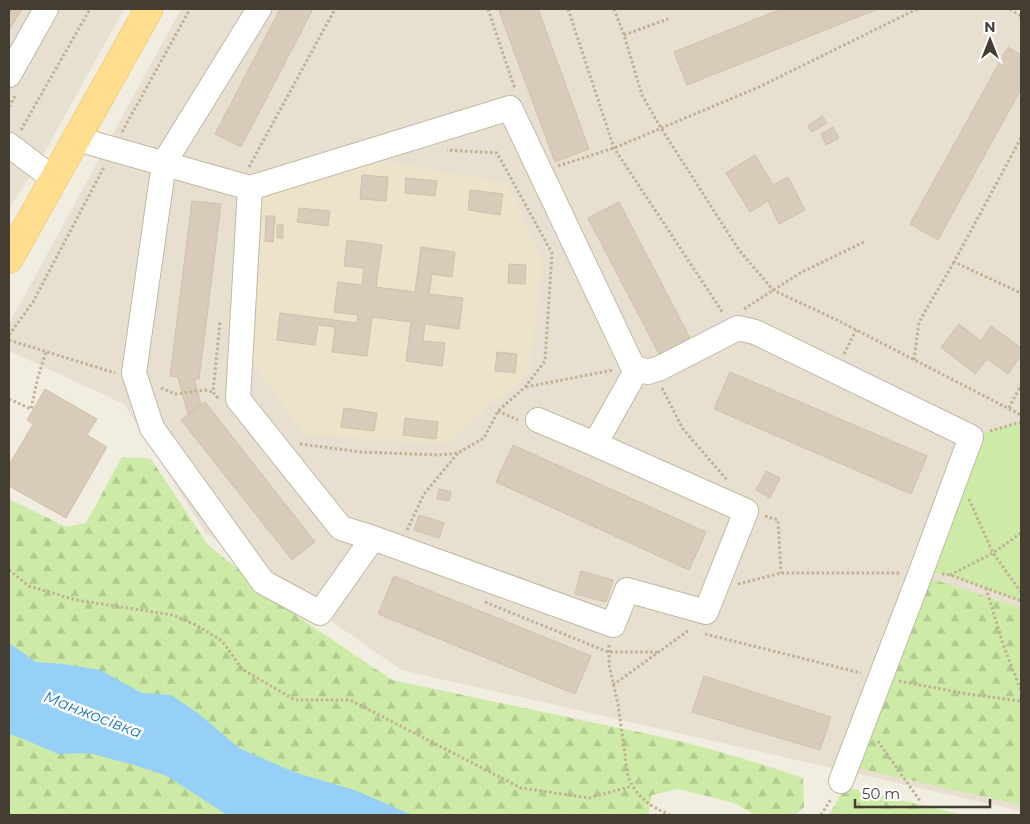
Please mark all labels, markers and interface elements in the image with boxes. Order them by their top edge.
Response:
north arrow [965,15,1015,65]
text: N [984,18,996,36]
water label: Манжосівка [41,687,145,742]
scale bar [855,776,990,808]
text: 50 m [862,784,900,803]

